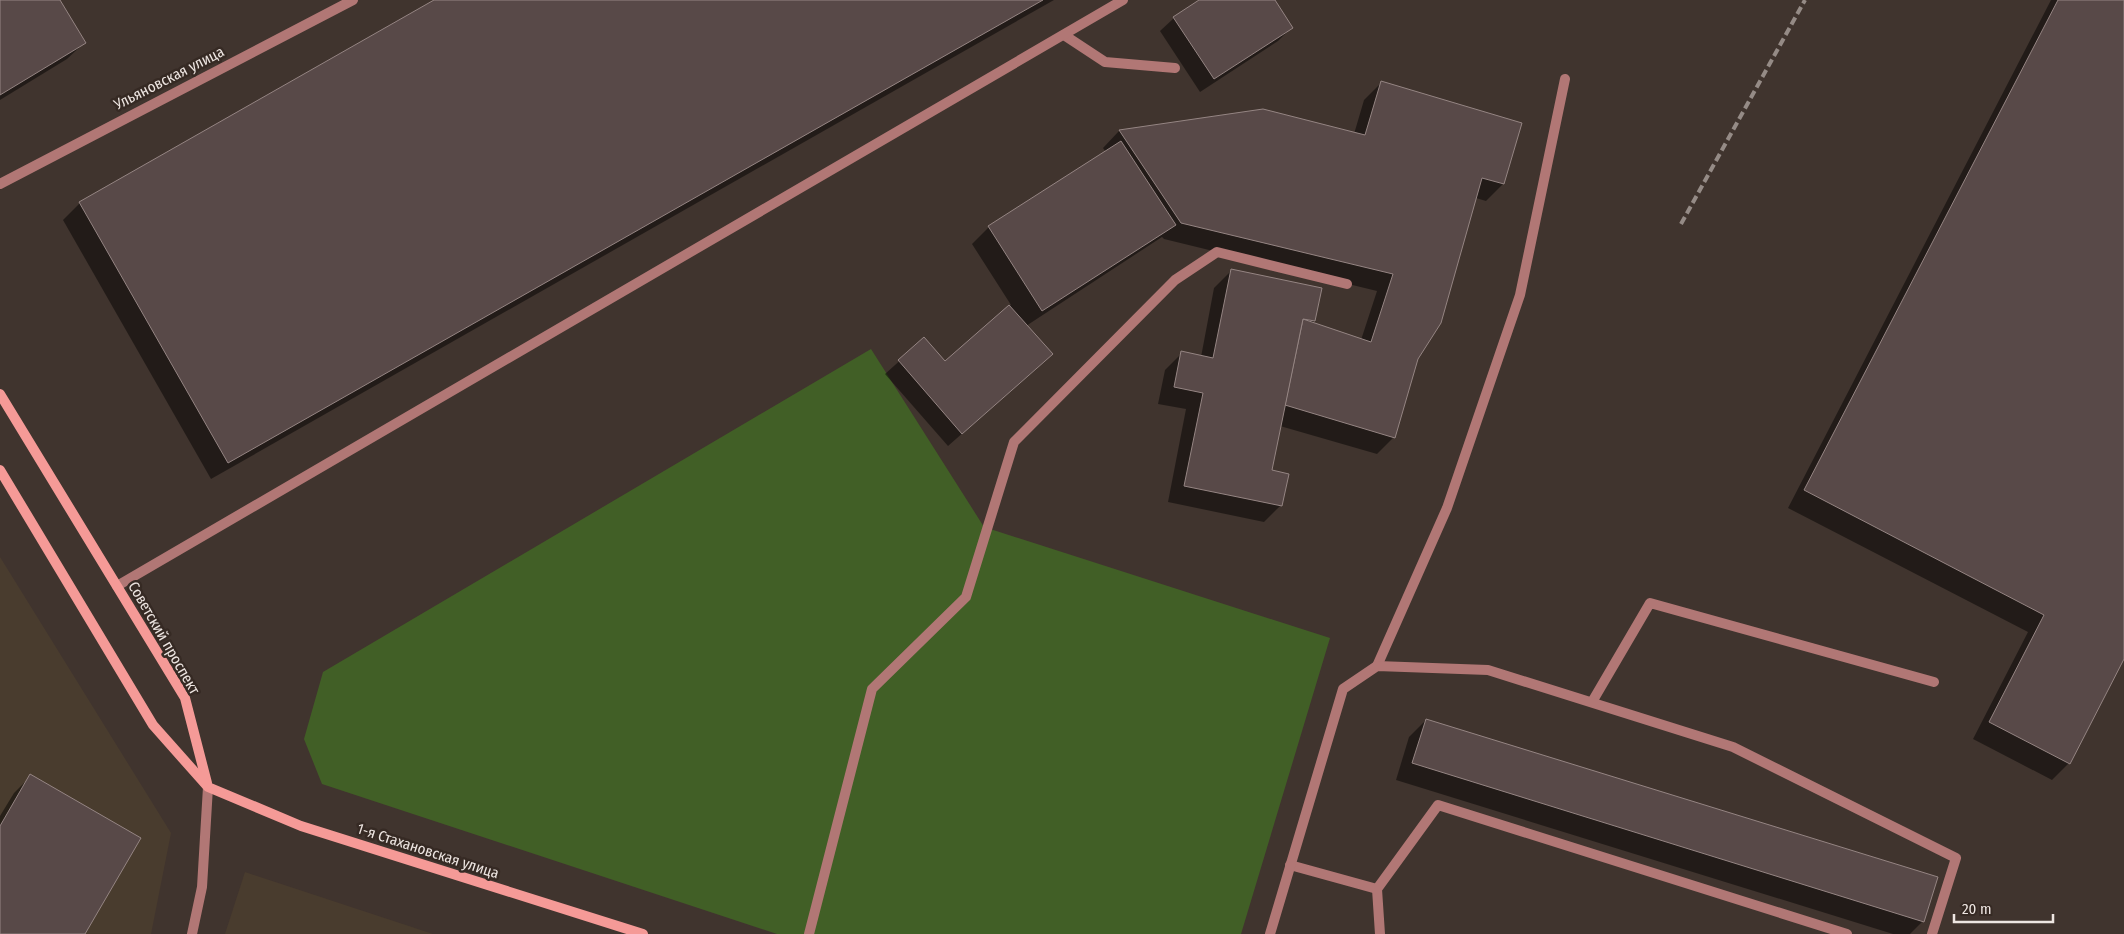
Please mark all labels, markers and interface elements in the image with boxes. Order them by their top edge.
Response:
street label: Ульяновская улица [110,42,227,114]
street label: Советский проспект [124,578,204,698]
street label: 1-я Стахановская улица [355,820,501,882]
scale bar [1954,892,2053,924]
text: 20 m [1962,900,1992,918]

